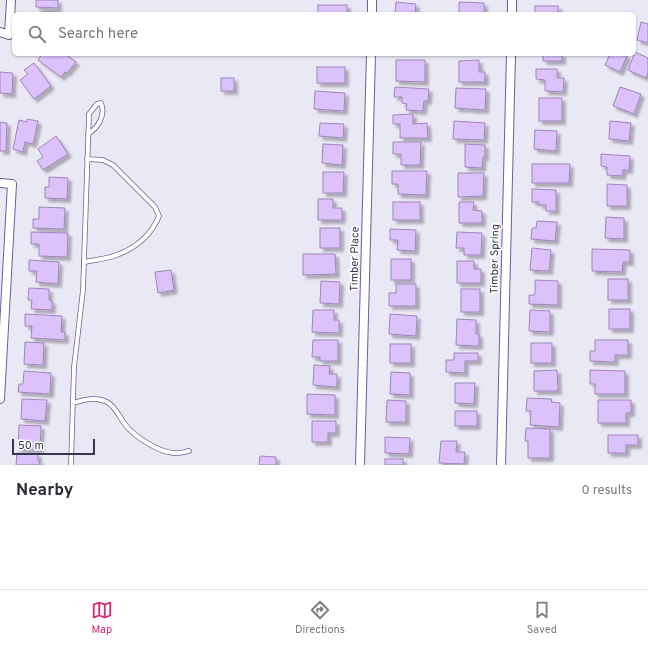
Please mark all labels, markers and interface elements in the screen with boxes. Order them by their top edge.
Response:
search box [12,12,636,56]
icon: search [26,23,48,45]
text: Search here [58,25,138,44]
street label: Timber Spring [487,224,503,294]
street label: Timber Place [347,226,363,292]
scale bar [12,437,95,456]
text: 50 m [18,439,44,453]
text: Nearby [16,480,73,502]
text: 0 results [581,483,632,499]
tab: Map [91,599,113,637]
tab: Directions [295,599,345,637]
tab: Saved [527,599,557,637]

